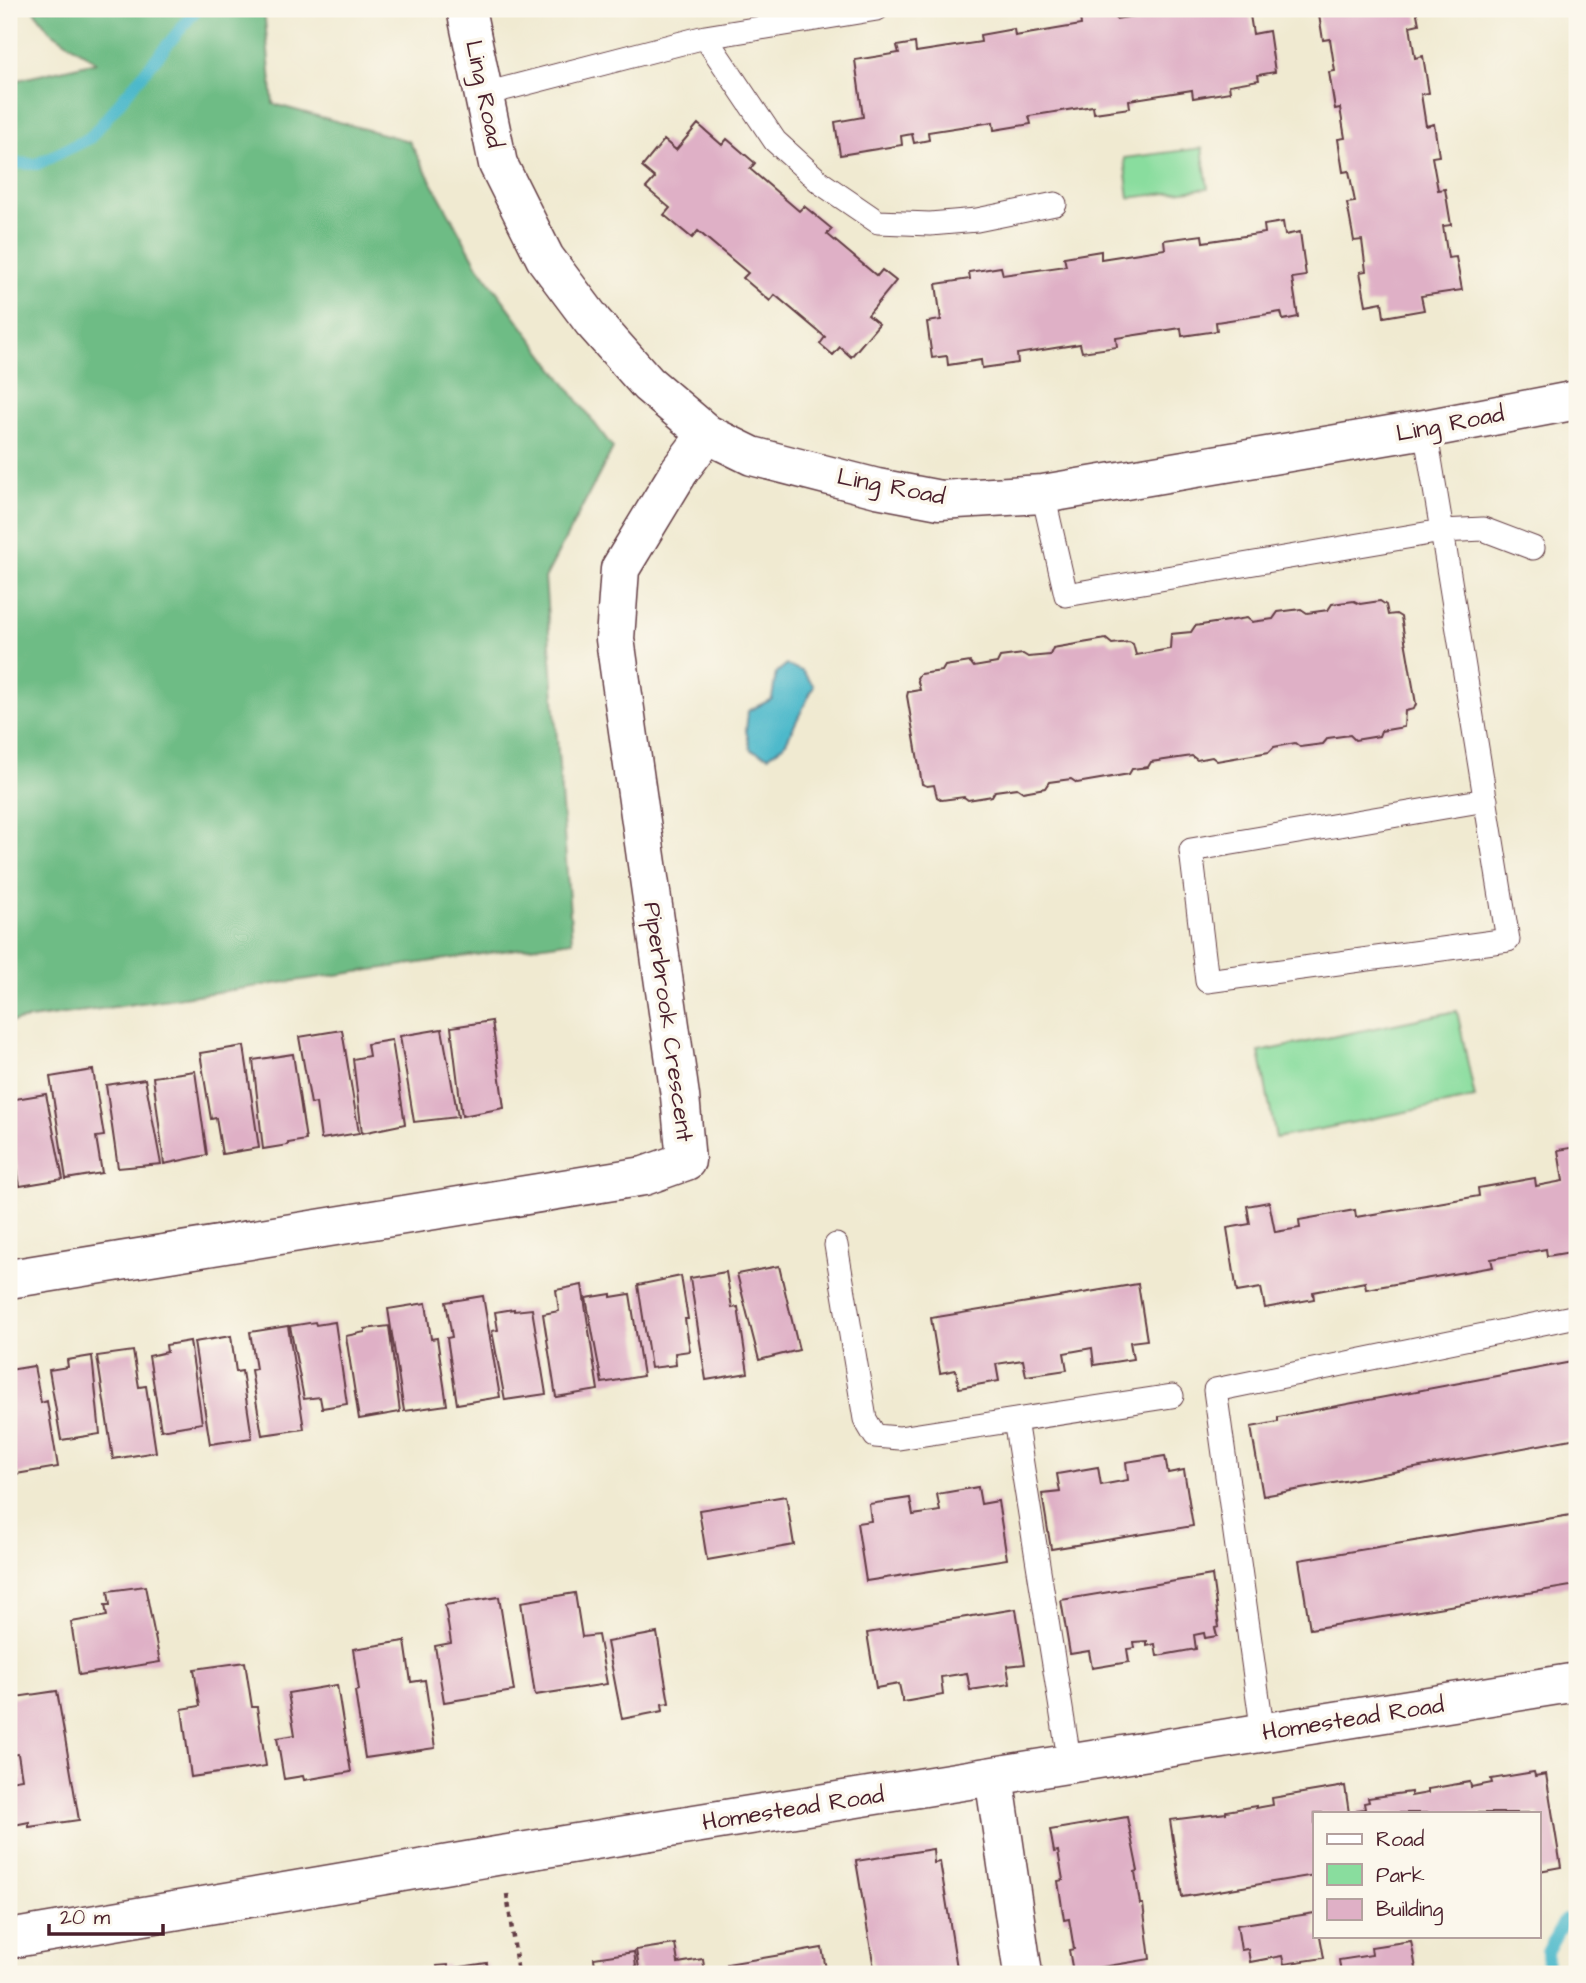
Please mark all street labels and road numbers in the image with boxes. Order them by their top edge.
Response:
street label: Ling Road [455,37,512,151]
street label: Ling Road [1393,397,1507,452]
street label: Ling Road [834,460,948,515]
street label: Piperbrook Crescent [634,900,702,1144]
street label: Homestead Road [1260,1688,1446,1750]
street label: Homestead Road [700,1778,886,1840]

